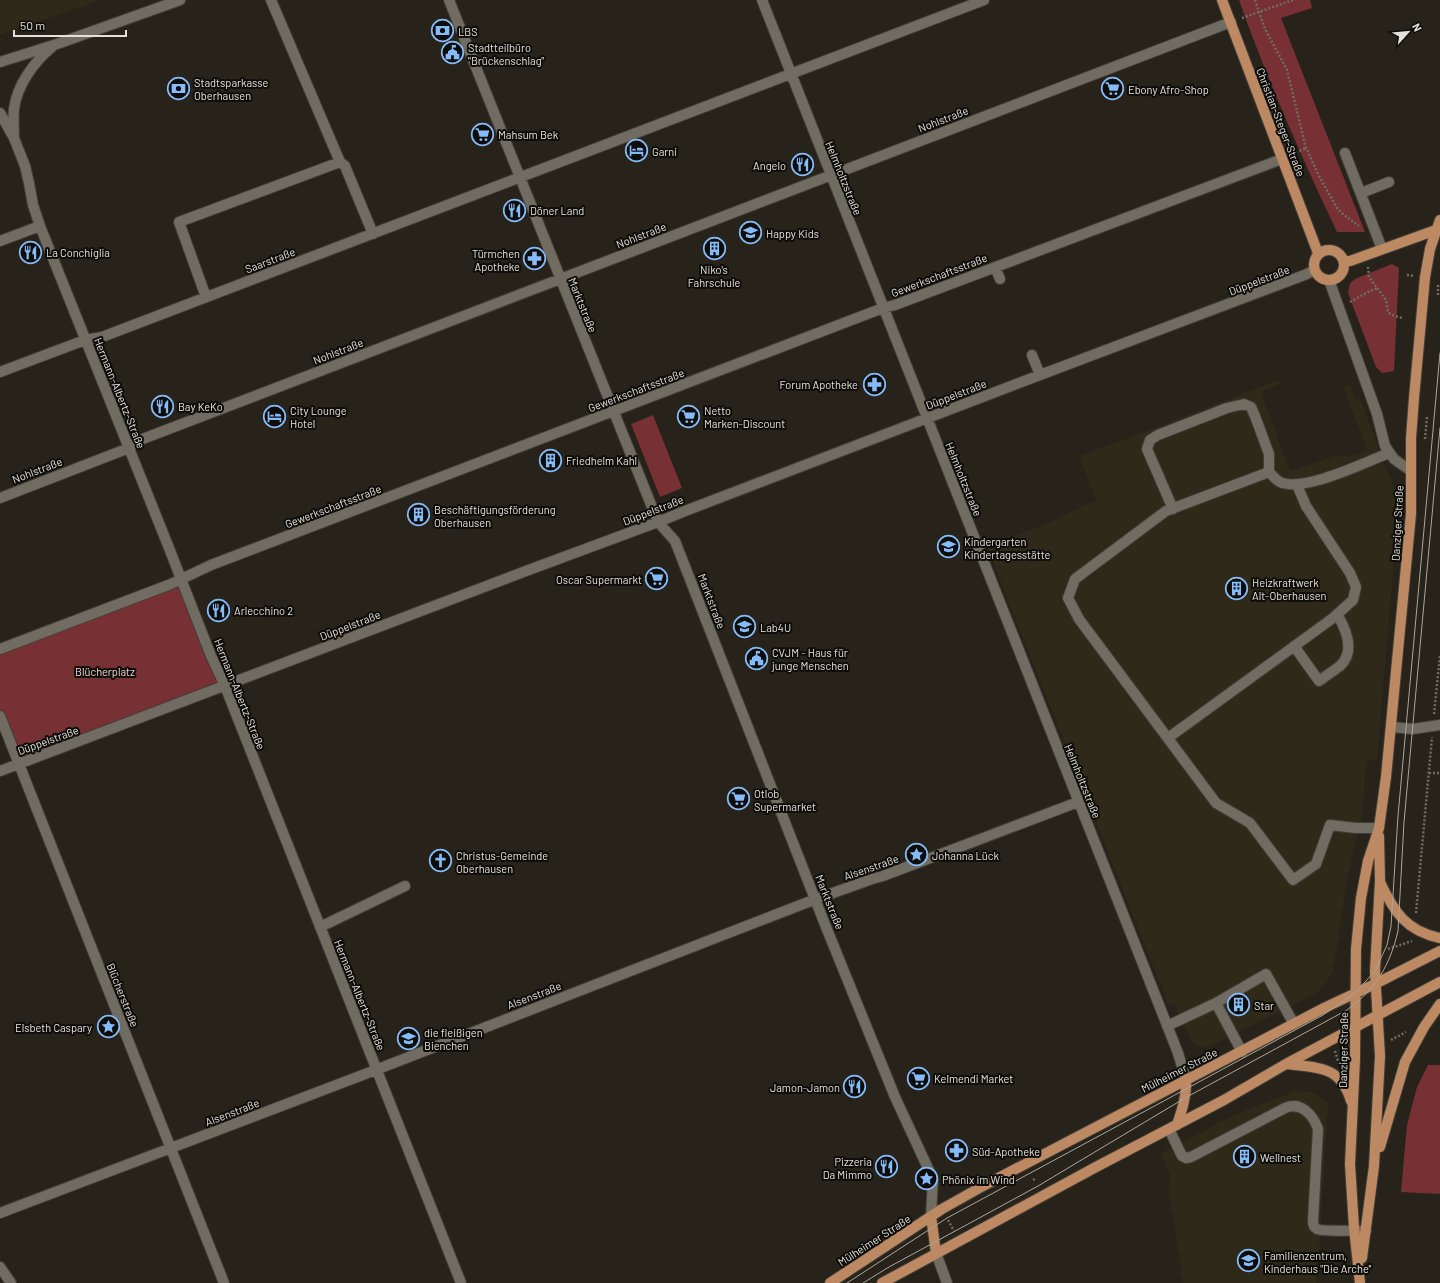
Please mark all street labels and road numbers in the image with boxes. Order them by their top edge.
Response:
street label: Christian-Steger-Straße [1254,66,1308,178]
street label: Nohlstraße [916,103,970,135]
street label: Helmholtzstraße [823,139,865,217]
street label: Nohlstraße [614,219,668,251]
street label: Saarstraße [243,244,297,275]
street label: Gewerkschaftsstraße [889,251,989,299]
street label: Düppelstraße [1227,262,1291,298]
street label: Marktstraße [566,276,600,334]
street label: Nohlstraße [311,335,365,367]
street label: Hermann-Albertz-Straße [92,336,148,450]
street label: Gewerkschaftsstraße [586,366,686,414]
street label: Düppelstraße [924,376,988,412]
street label: Helmholtzstraße [943,440,985,518]
street label: Nohlstraße [10,454,64,486]
street label: Gewerkschaftsstraße [283,482,383,530]
street label: Danziger Straße [1389,485,1405,561]
street label: Düppelstraße [621,492,685,528]
street label: Marktstraße [696,572,728,630]
street label: Düppelstraße [318,607,382,643]
street label: Hermann-Albertz-Straße [212,637,268,751]
street label: Düppelstraße [16,723,80,757]
street label: Helmholtzstraße [1062,742,1104,820]
street label: Alsenstraße [842,852,900,882]
street label: Marktstraße [813,873,847,931]
street label: Hermann-Albertz-Straße [332,938,388,1052]
street label: Blücherstraße [104,961,142,1029]
street label: Alsenstraße [505,979,563,1011]
street label: Danziger Straße [1336,1012,1350,1088]
street label: Mülheimer Straße [1139,1045,1219,1095]
street label: Alsenstraße [203,1096,261,1128]
street label: Mülheimer Straße [835,1212,913,1268]

